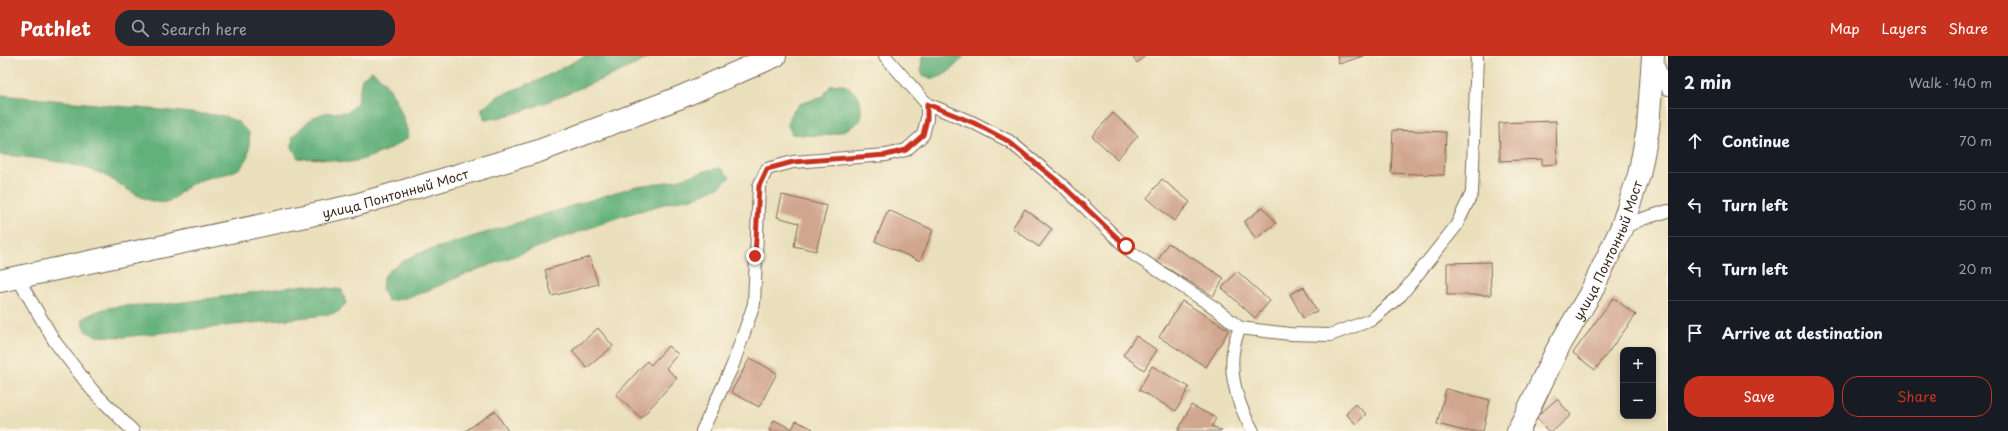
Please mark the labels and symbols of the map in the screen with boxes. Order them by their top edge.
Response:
street label: улица Понтонный Мост [320,163,471,222]
street label: улица Понтонный Мост [1567,177,1646,323]
route start [1117,237,1135,255]
route end [746,247,764,265]

